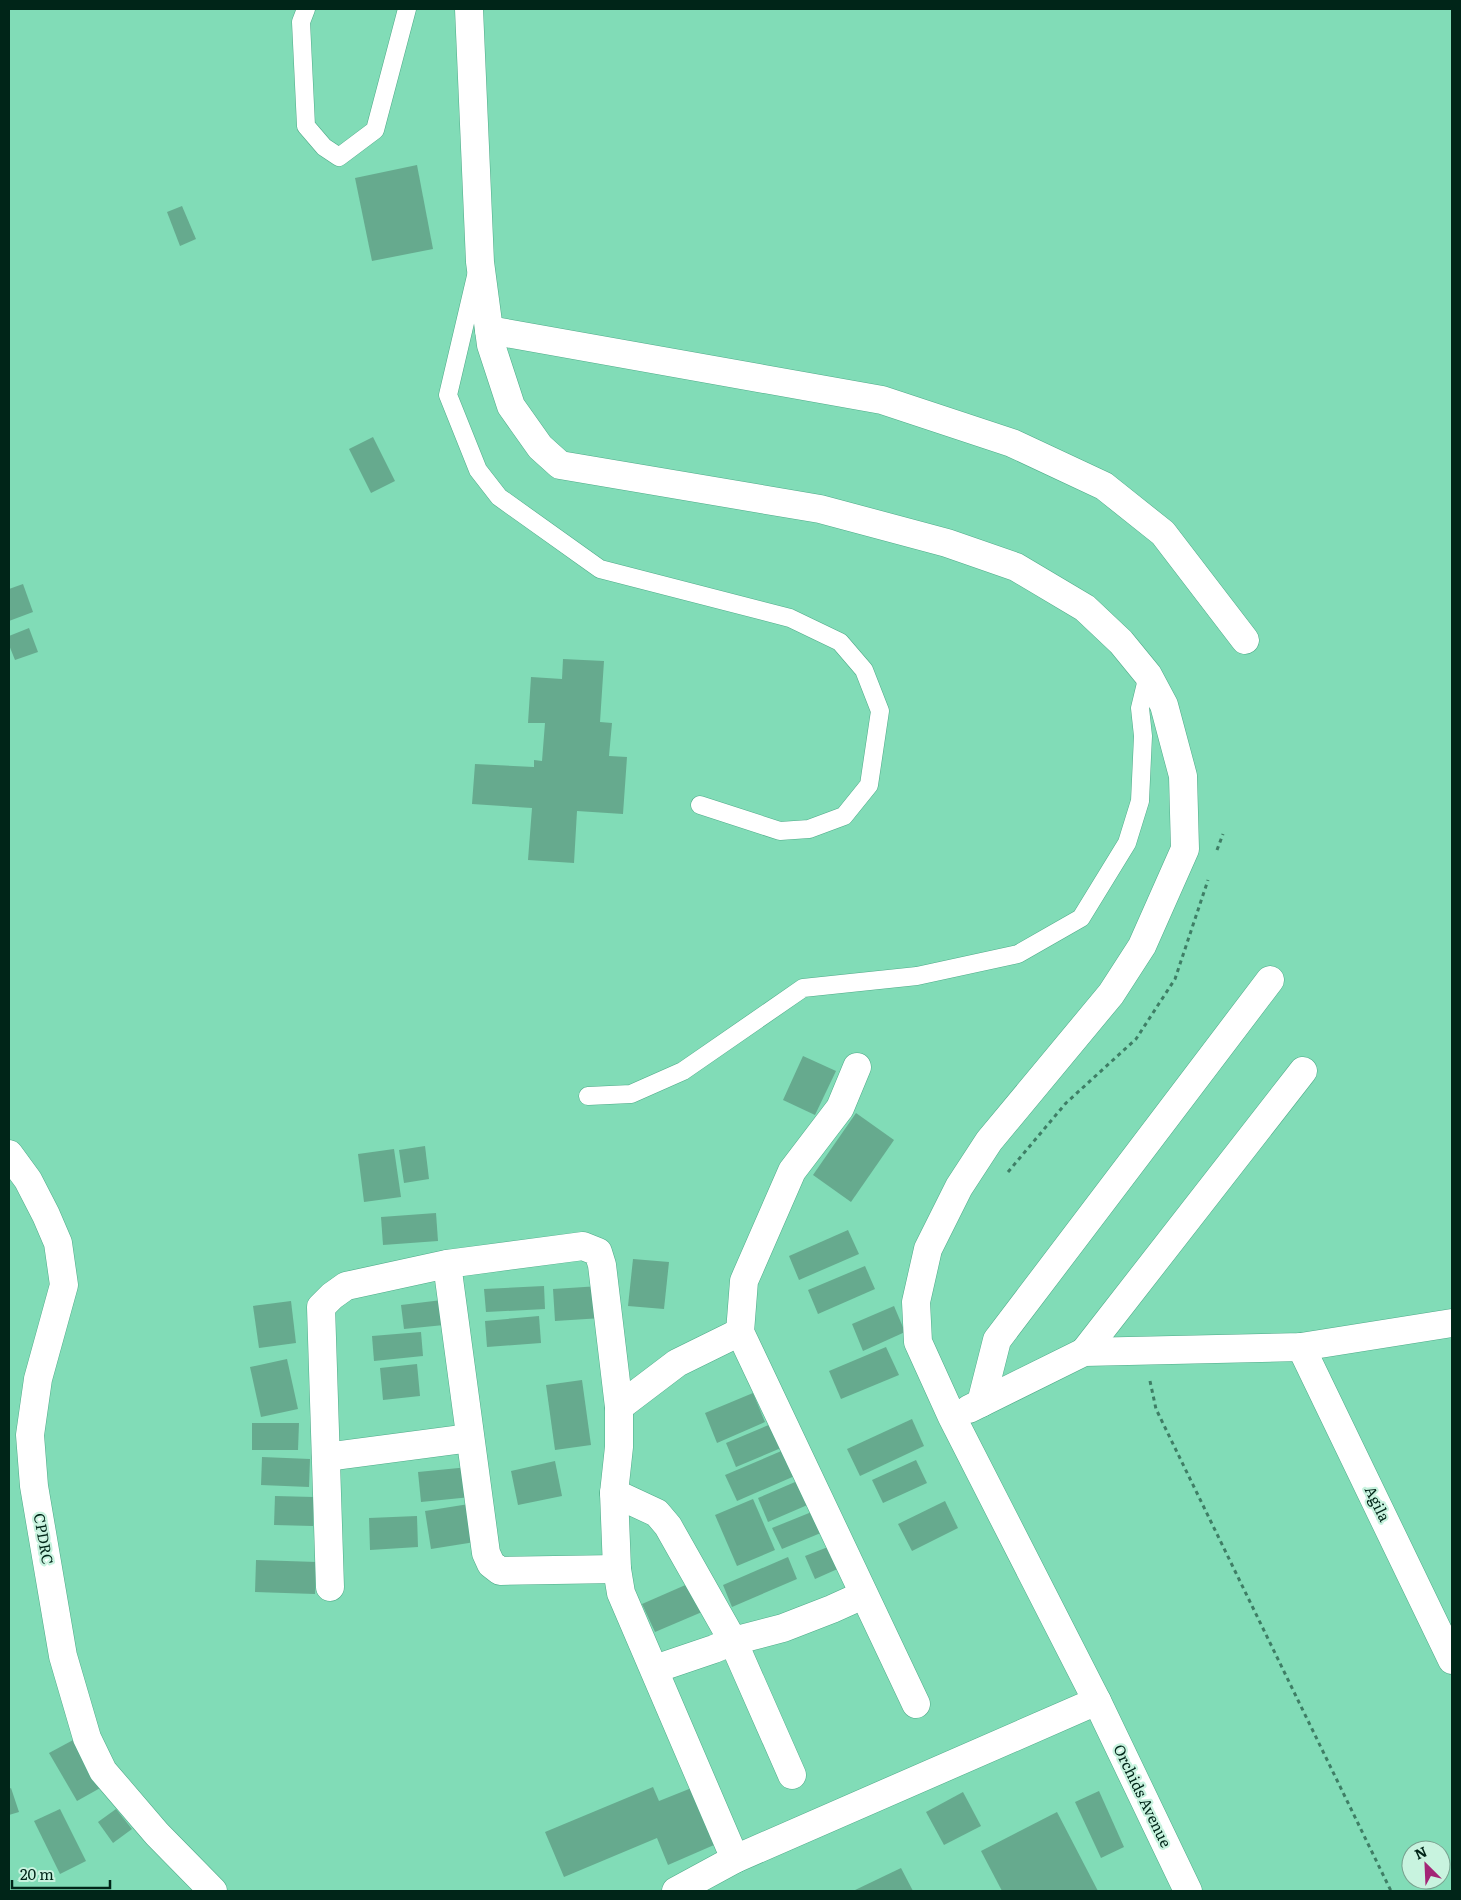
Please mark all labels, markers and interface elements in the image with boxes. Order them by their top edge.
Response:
street label: Agila [1360,1481,1397,1526]
street label: CPDRC [29,1511,60,1566]
street label: Orchids Avenue [1108,1740,1178,1851]
north arrow [1401,1840,1451,1890]
text: N [1411,1841,1430,1864]
scale bar [12,1858,110,1890]
text: 20 m [20,1862,54,1885]

